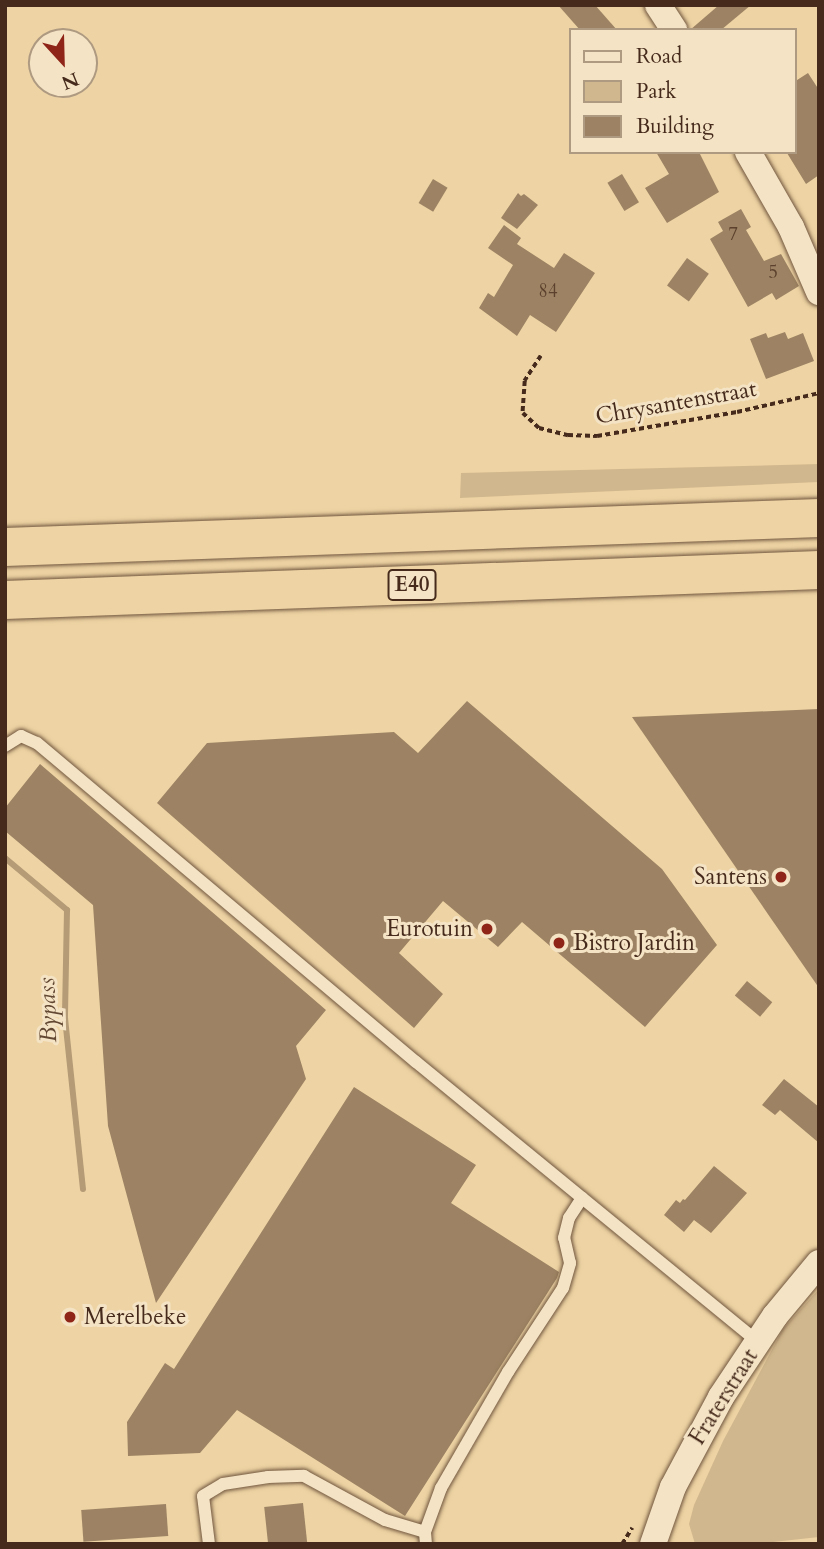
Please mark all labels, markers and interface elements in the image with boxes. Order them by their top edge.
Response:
north arrow [28,28,98,98]
legend [568,28,796,154]
text: Road [636,42,682,71]
text: N [58,65,83,96]
text: Park [636,77,676,106]
text: Building [636,112,714,141]
house number: 7 [728,224,738,246]
house number: 5 [768,262,778,284]
house number: 84 [538,281,558,303]
street label: Chrysantenstraat [593,375,759,431]
road number: E40 [388,568,436,602]
place label: Santens [694,863,767,891]
marker: Santens [773,869,789,885]
place label: Eurotuin [386,915,473,943]
marker: Eurotuin [479,921,495,937]
place label: Bistro Jardin [573,929,695,957]
marker: Bistro Jardin [551,935,567,951]
water label: Bypass [32,977,64,1043]
place label: Merelbeke [84,1303,186,1331]
marker: Merelbeke [62,1309,78,1325]
street label: Fraterstraat [684,1344,764,1450]

